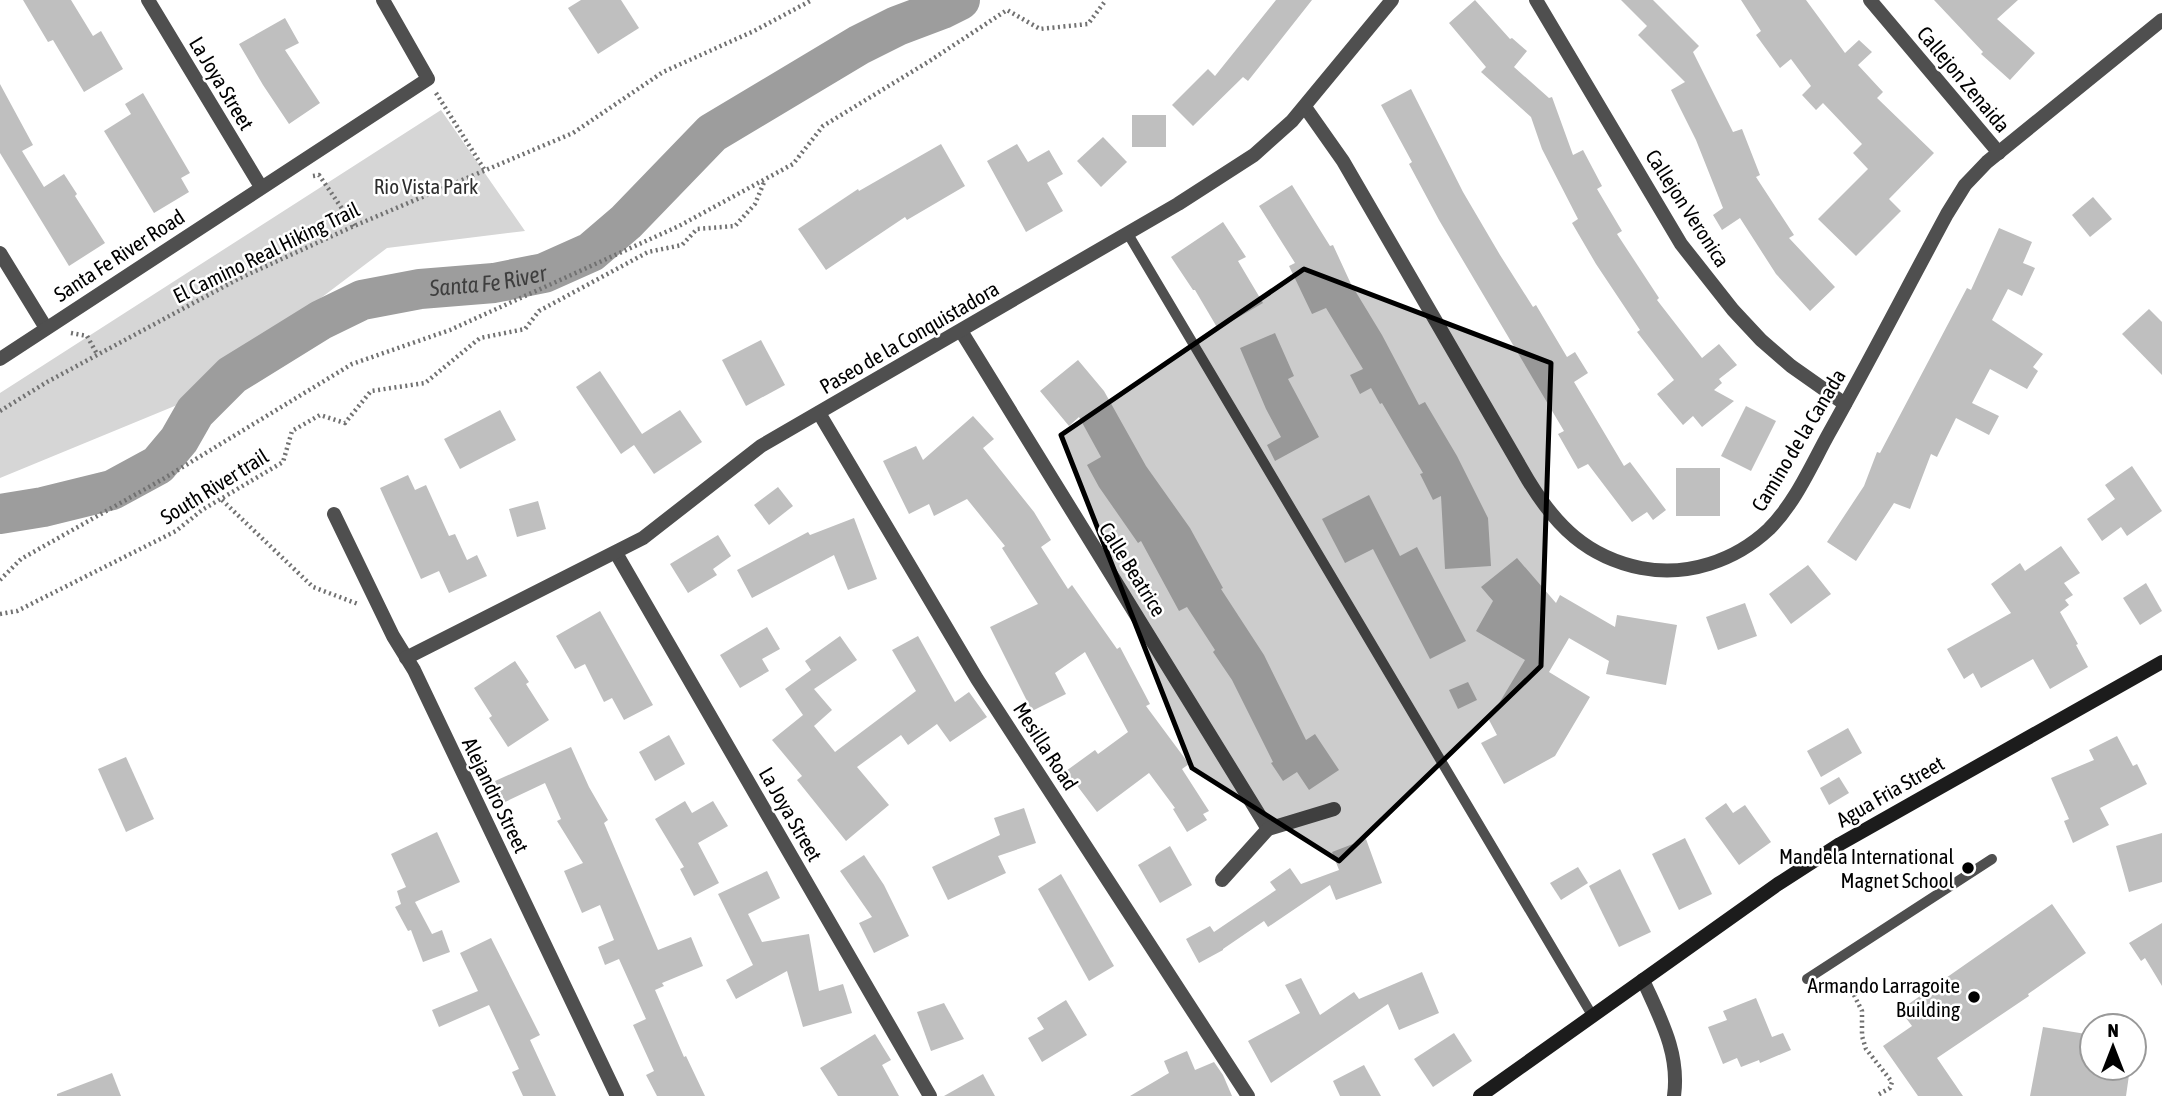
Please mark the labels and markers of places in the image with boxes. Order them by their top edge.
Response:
place label: Mandela International Magnet School [1779,844,1954,892]
marker: Mandela International Magnet School [1960,860,1976,876]
place label: Armando Larragoite Building [1807,973,1960,1021]
marker: Armando Larragoite Building [1966,989,1982,1005]

